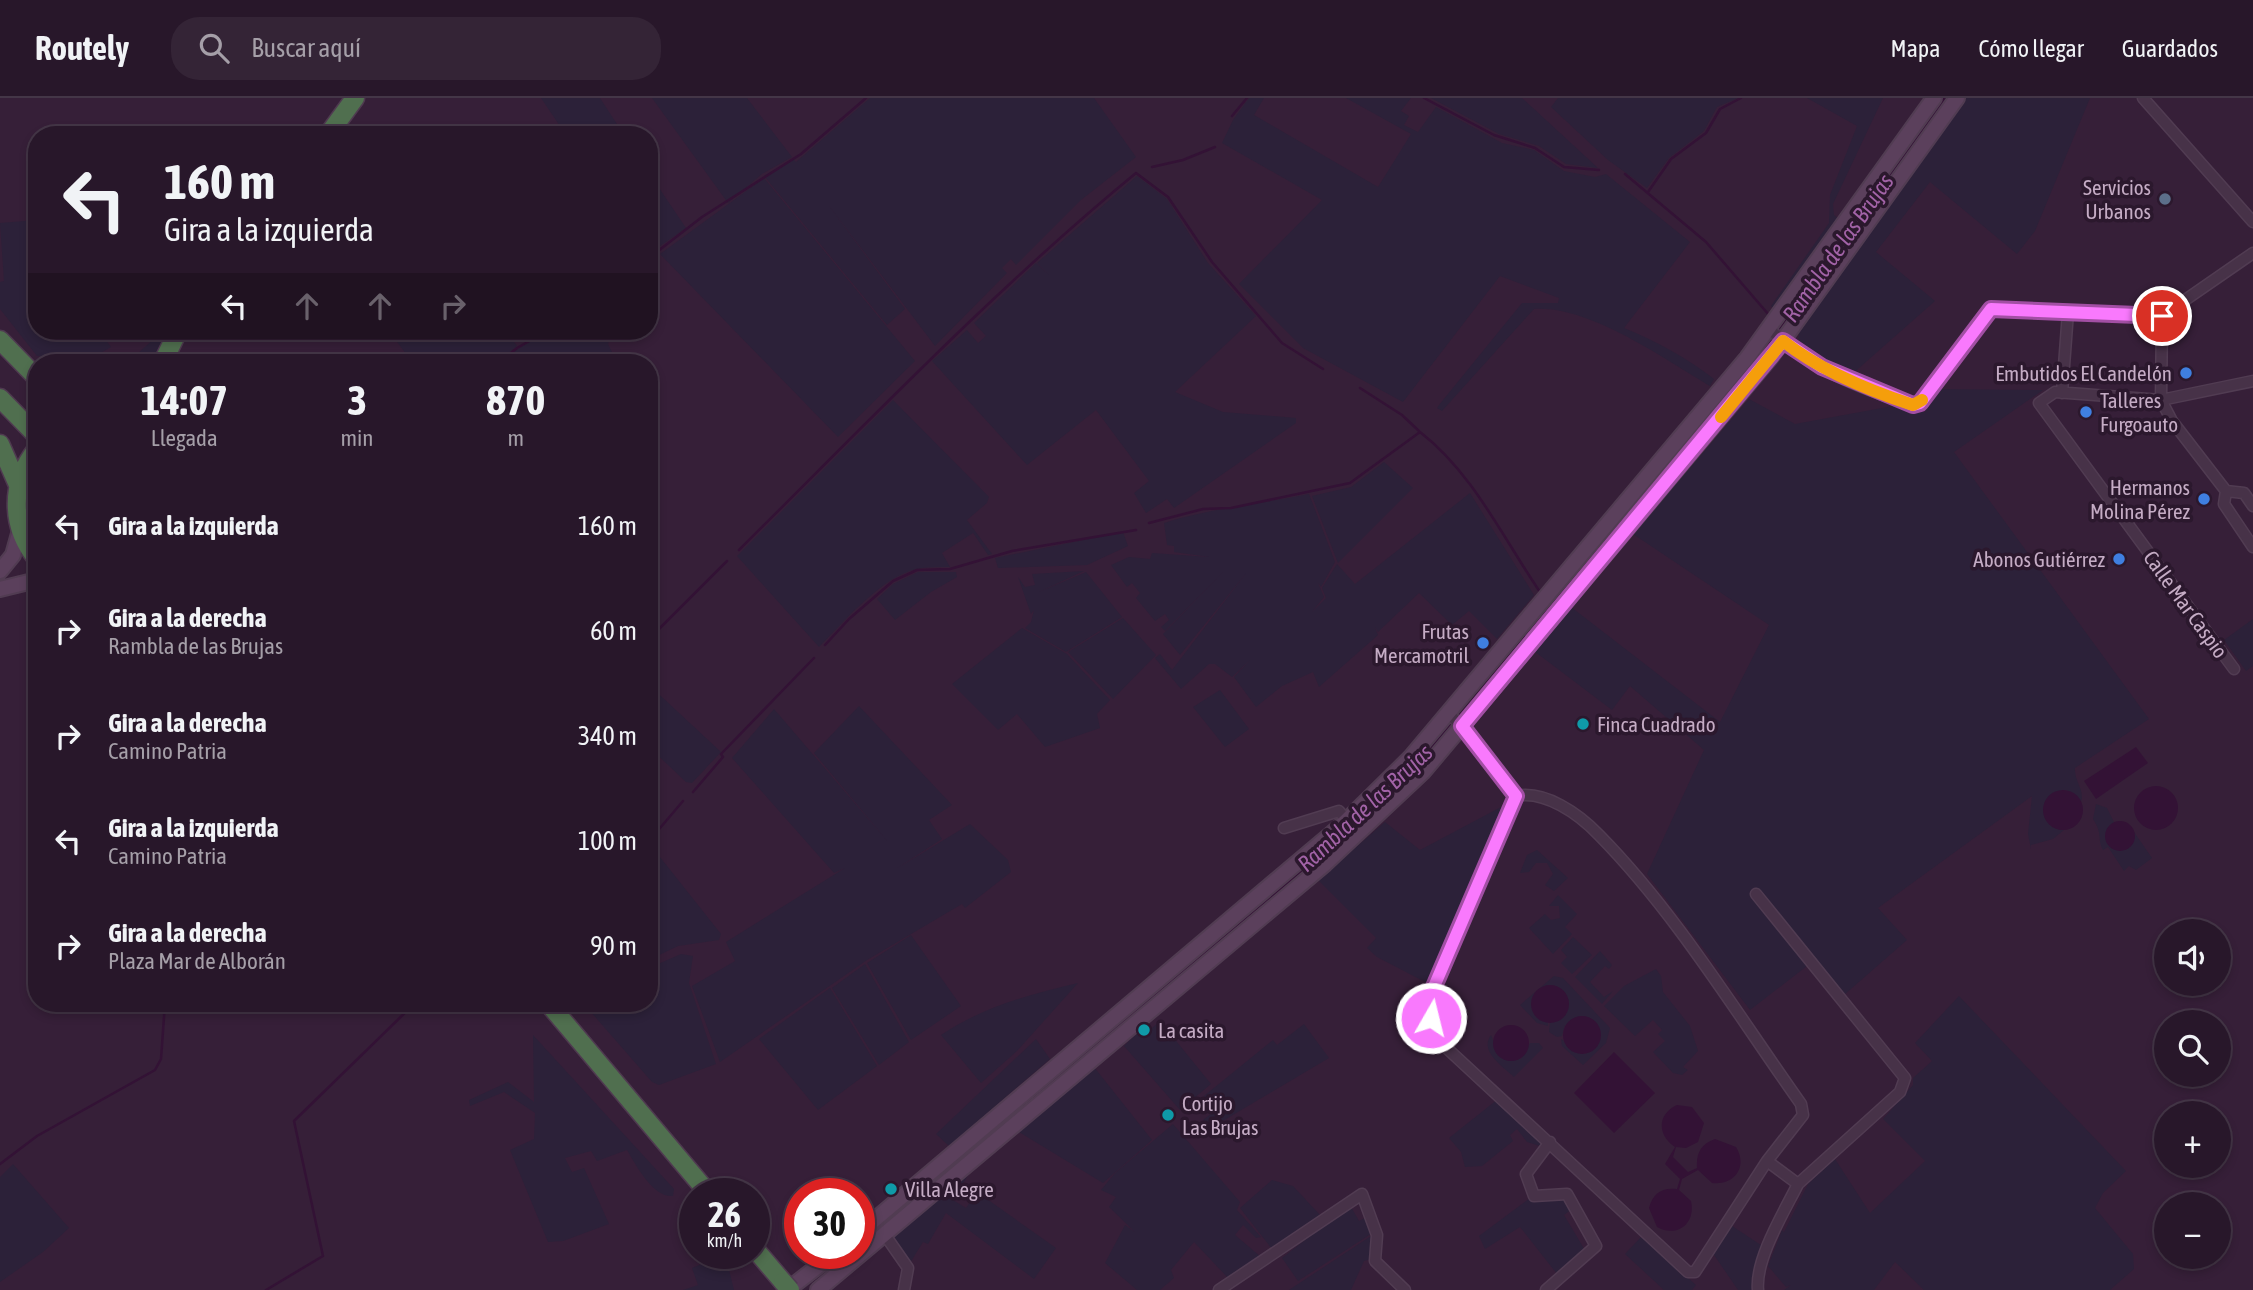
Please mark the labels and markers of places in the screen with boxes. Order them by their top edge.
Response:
place label: Servicios Urbanos [2083,175,2151,223]
marker: Servicios Urbanos [2157,191,2173,207]
pin [2132,286,2192,346]
place label: Embutidos El Candelón [1995,361,2172,385]
marker: Embutidos El Candelón [2178,365,2194,381]
place label: Talleres Furgoauto [2100,388,2178,436]
marker: Talleres Furgoauto [2078,404,2094,420]
place label: Hermanos Molina Pérez [2090,475,2190,523]
marker: Hermanos Molina Pérez [2196,491,2212,507]
place label: Abonos Gutiérrez [1973,547,2105,571]
marker: Abonos Gutiérrez [2111,551,2127,567]
place label: Frutas Mercamotril [1374,619,1469,667]
marker: Frutas Mercamotril [1475,635,1491,651]
place label: Finca Cuadrado [1597,712,1716,736]
marker: Finca Cuadrado [1575,716,1591,732]
place label: La casita [1158,1018,1224,1042]
marker: La casita [1136,1022,1152,1038]
place label: Cortijo Las Brujas [1182,1091,1258,1139]
marker: Cortijo Las Brujas [1160,1107,1176,1123]
place label: Villa Alegre [905,1177,994,1201]
marker: Villa Alegre [883,1181,899,1197]

